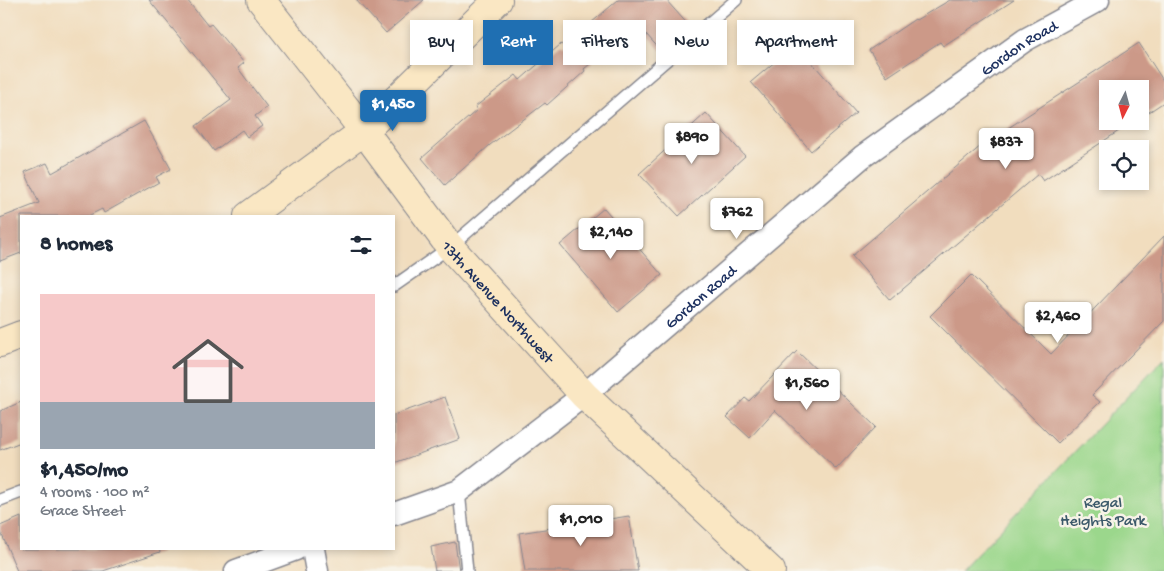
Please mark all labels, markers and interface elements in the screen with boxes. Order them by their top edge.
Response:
street label: Gordon Road [978,17,1063,82]
chip: Buy [410,20,473,65]
chip: Rent [483,20,553,65]
chip: Filters [563,20,646,65]
chip: New [656,20,727,65]
chip: Apartment [737,20,854,65]
north arrow [1099,80,1149,130]
map controls [1099,80,1149,190]
pin: $1,450 [352,90,434,132]
text: $1,450 [371,96,415,115]
pin: $890 [662,122,722,165]
pin: $837 [976,128,1036,170]
text: $890 [675,129,709,148]
text: $837 [990,134,1022,153]
button: locate [1099,140,1149,190]
pin: $762 [707,198,767,240]
text: $762 [721,204,753,223]
pin: $2,140 [570,218,652,260]
text: $2,140 [589,224,633,243]
icon: filters [347,231,375,259]
text: 8 homes [40,233,112,258]
street label: 13th Avenue Northwest [435,238,558,370]
street label: Gordon Road [662,262,743,334]
pin: $2,460 [1017,302,1099,344]
text: $2,460 [1036,308,1080,327]
icon: home [163,326,253,416]
pin: $1,560 [766,368,848,411]
text: $1,560 [785,375,829,394]
text: $1,450/mo [40,459,128,484]
text: 4 rooms · 100 m² [40,484,150,503]
park label: Regal Heights Park [1060,495,1148,532]
text: Grace Street [40,503,125,522]
pin: $1,010 [540,504,622,547]
text: $1,010 [559,511,603,530]

